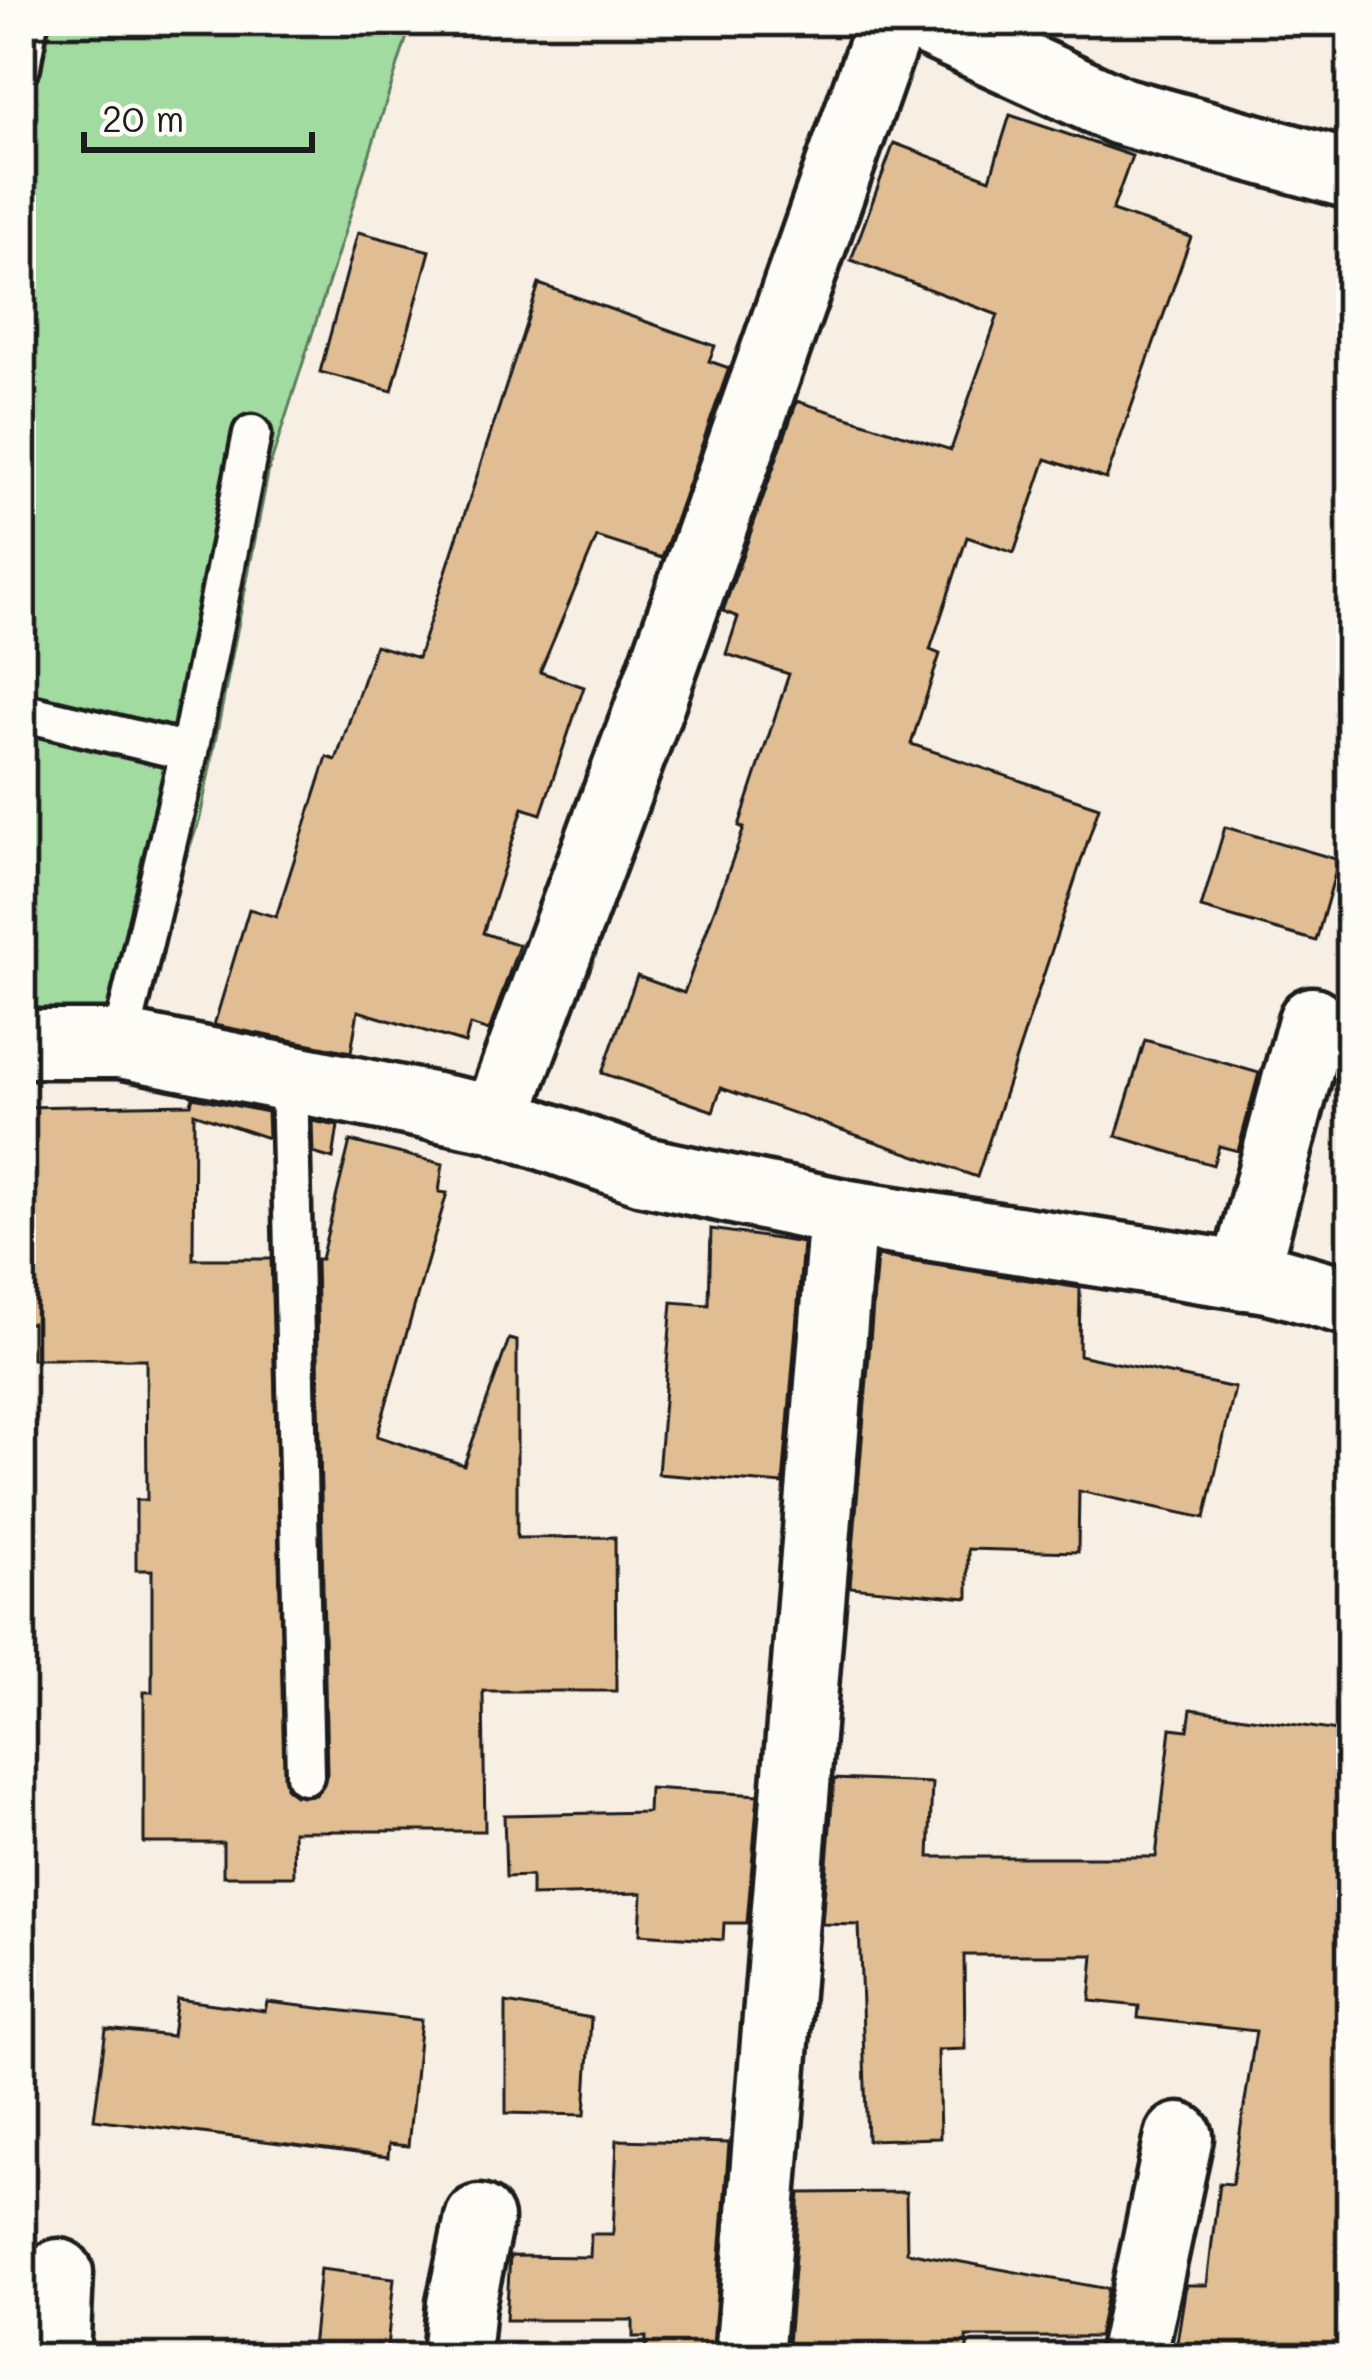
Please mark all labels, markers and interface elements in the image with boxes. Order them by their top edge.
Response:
scale bar [84,78,312,152]
text: 20 m [102,94,184,141]

